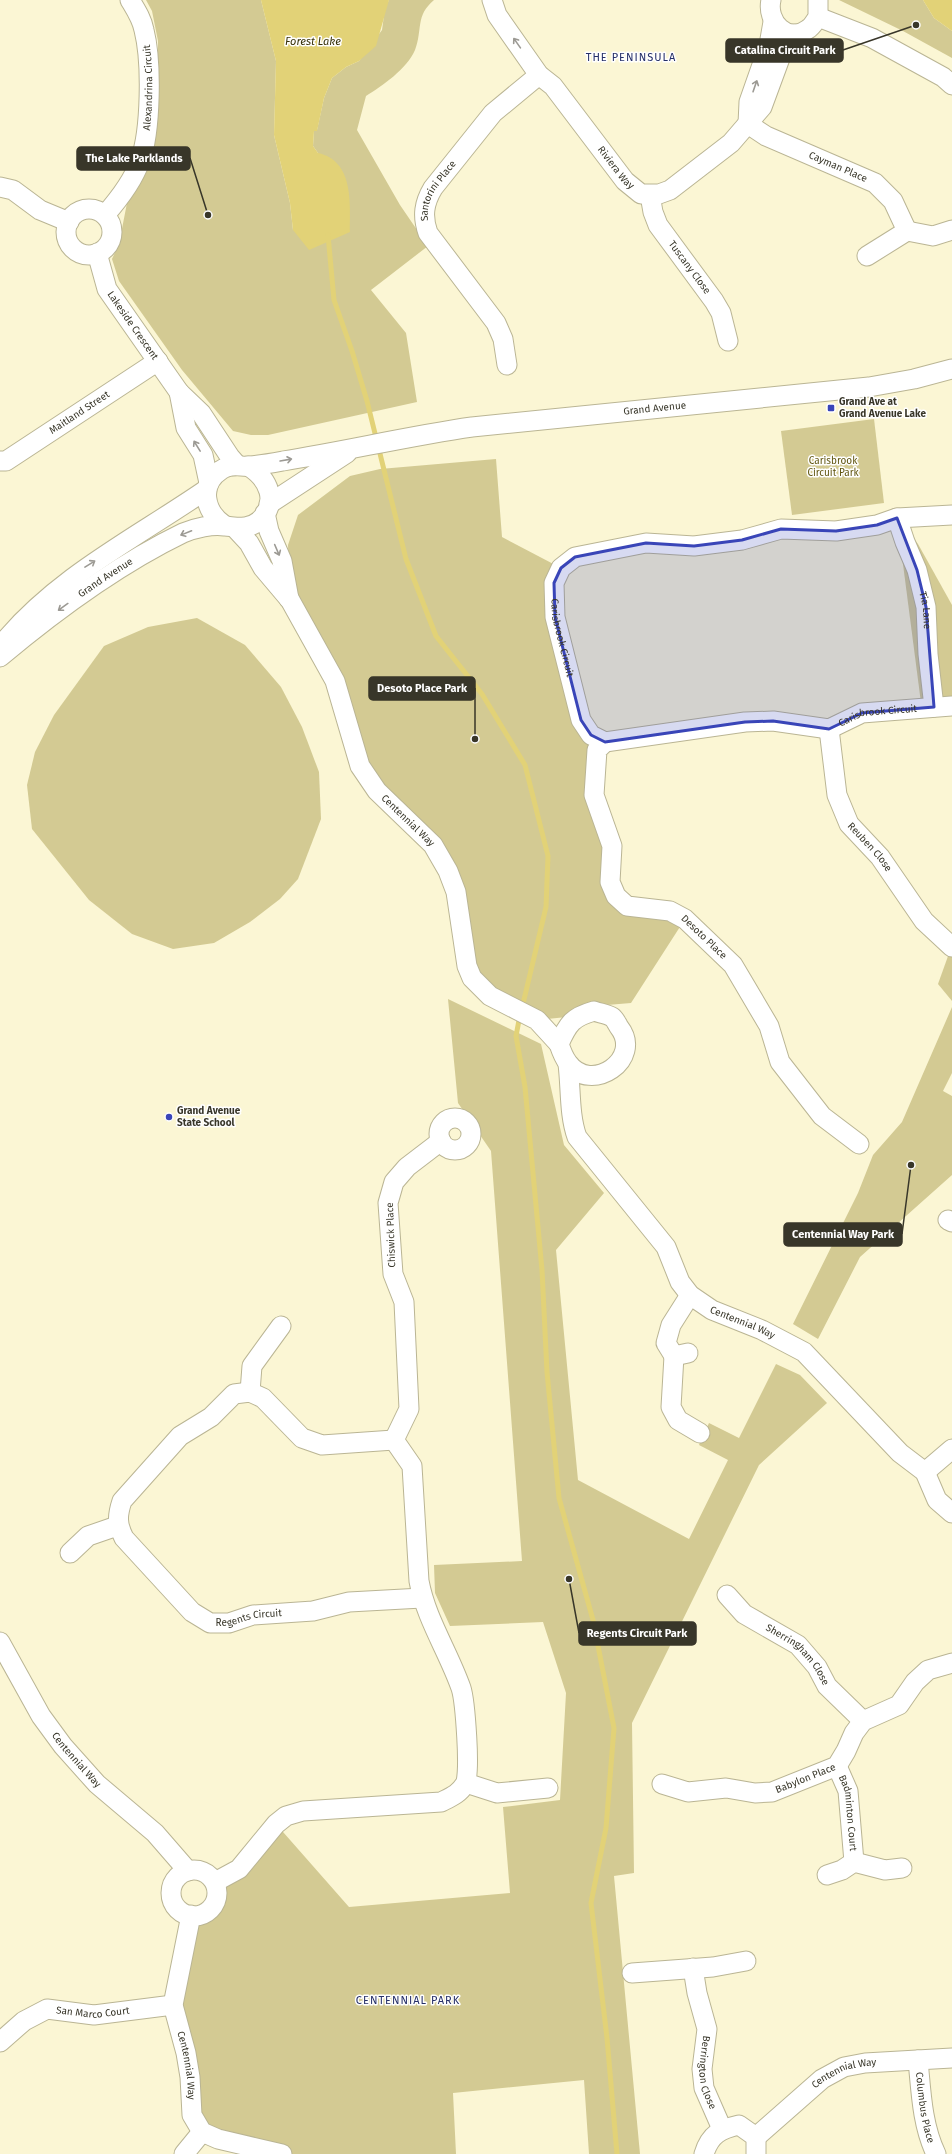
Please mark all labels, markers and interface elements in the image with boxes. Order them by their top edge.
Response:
water label: Forest Lake [285,35,341,48]
one-way arrow [513,38,521,49]
callout: Catalina Circuit Park [726,39,843,62]
street label: Alexandrina Circuit [141,44,155,131]
text: Catalina Circuit Park [734,44,836,57]
district label: THE PENINSULA [586,51,676,64]
one-way arrow [751,80,759,92]
street label: Riviera Way [595,144,637,192]
callout: The Lake Parklands [77,147,190,170]
street label: Cayman Place [807,149,869,185]
text: The Lake Parklands [85,152,183,165]
street label: Santorini Place [418,158,459,221]
street label: Tuscany Close [666,239,713,296]
street label: Lakeside Crescent [104,289,161,363]
street label: Maitland Street [47,388,112,437]
place label: Grand Ave at Grand Avenue Lake [839,396,926,420]
street label: Grand Avenue [623,399,687,418]
marker: Grand Ave at Grand Avenue Lake [826,403,836,413]
one-way arrow [193,441,201,452]
park label: Carisbrook Circuit Park [807,455,859,479]
one-way arrow [279,456,292,464]
one-way arrow [180,529,192,537]
one-way arrow [274,544,281,556]
street label: Grand Avenue [76,556,135,600]
one-way arrow [84,560,96,568]
street label: Tia Lane [916,590,933,629]
street label: Carisbrook Circuit [548,598,576,679]
one-way arrow [58,603,69,611]
callout: Desoto Place Park [369,677,475,700]
text: Desoto Place Park [377,682,468,695]
street label: Carisbrook Circuit [837,703,918,729]
street label: Centennial Way [379,792,437,849]
street label: Reuben Close [845,820,894,874]
street label: Desoto Place [679,912,729,962]
place label: Grand Avenue State School [177,1105,241,1129]
marker: Grand Avenue State School [164,1112,174,1122]
street label: Chiswick Place [384,1202,398,1268]
callout: Centennial Way Park [784,1223,902,1246]
text: Centennial Way Park [792,1228,895,1241]
street label: Centennial Way [708,1304,777,1342]
street label: Regents Circuit [216,1607,283,1629]
callout: Regents Circuit Park [579,1622,696,1645]
street label: Sherringham Close [763,1622,832,1687]
text: Regents Circuit Park [587,1627,688,1640]
street label: Centennial Way [49,1730,103,1790]
street label: Babylon Place [774,1761,837,1796]
street label: Badminton Court [836,1773,859,1852]
district label: CENTENNIAL PARK [356,1994,460,2007]
street label: San Marco Court [55,2004,131,2021]
street label: Centennial Way [174,2030,197,2100]
street label: Berrington Close [696,2035,719,2111]
street label: Centennial Way [809,2056,877,2091]
street label: Columbus Place [913,2071,937,2145]

